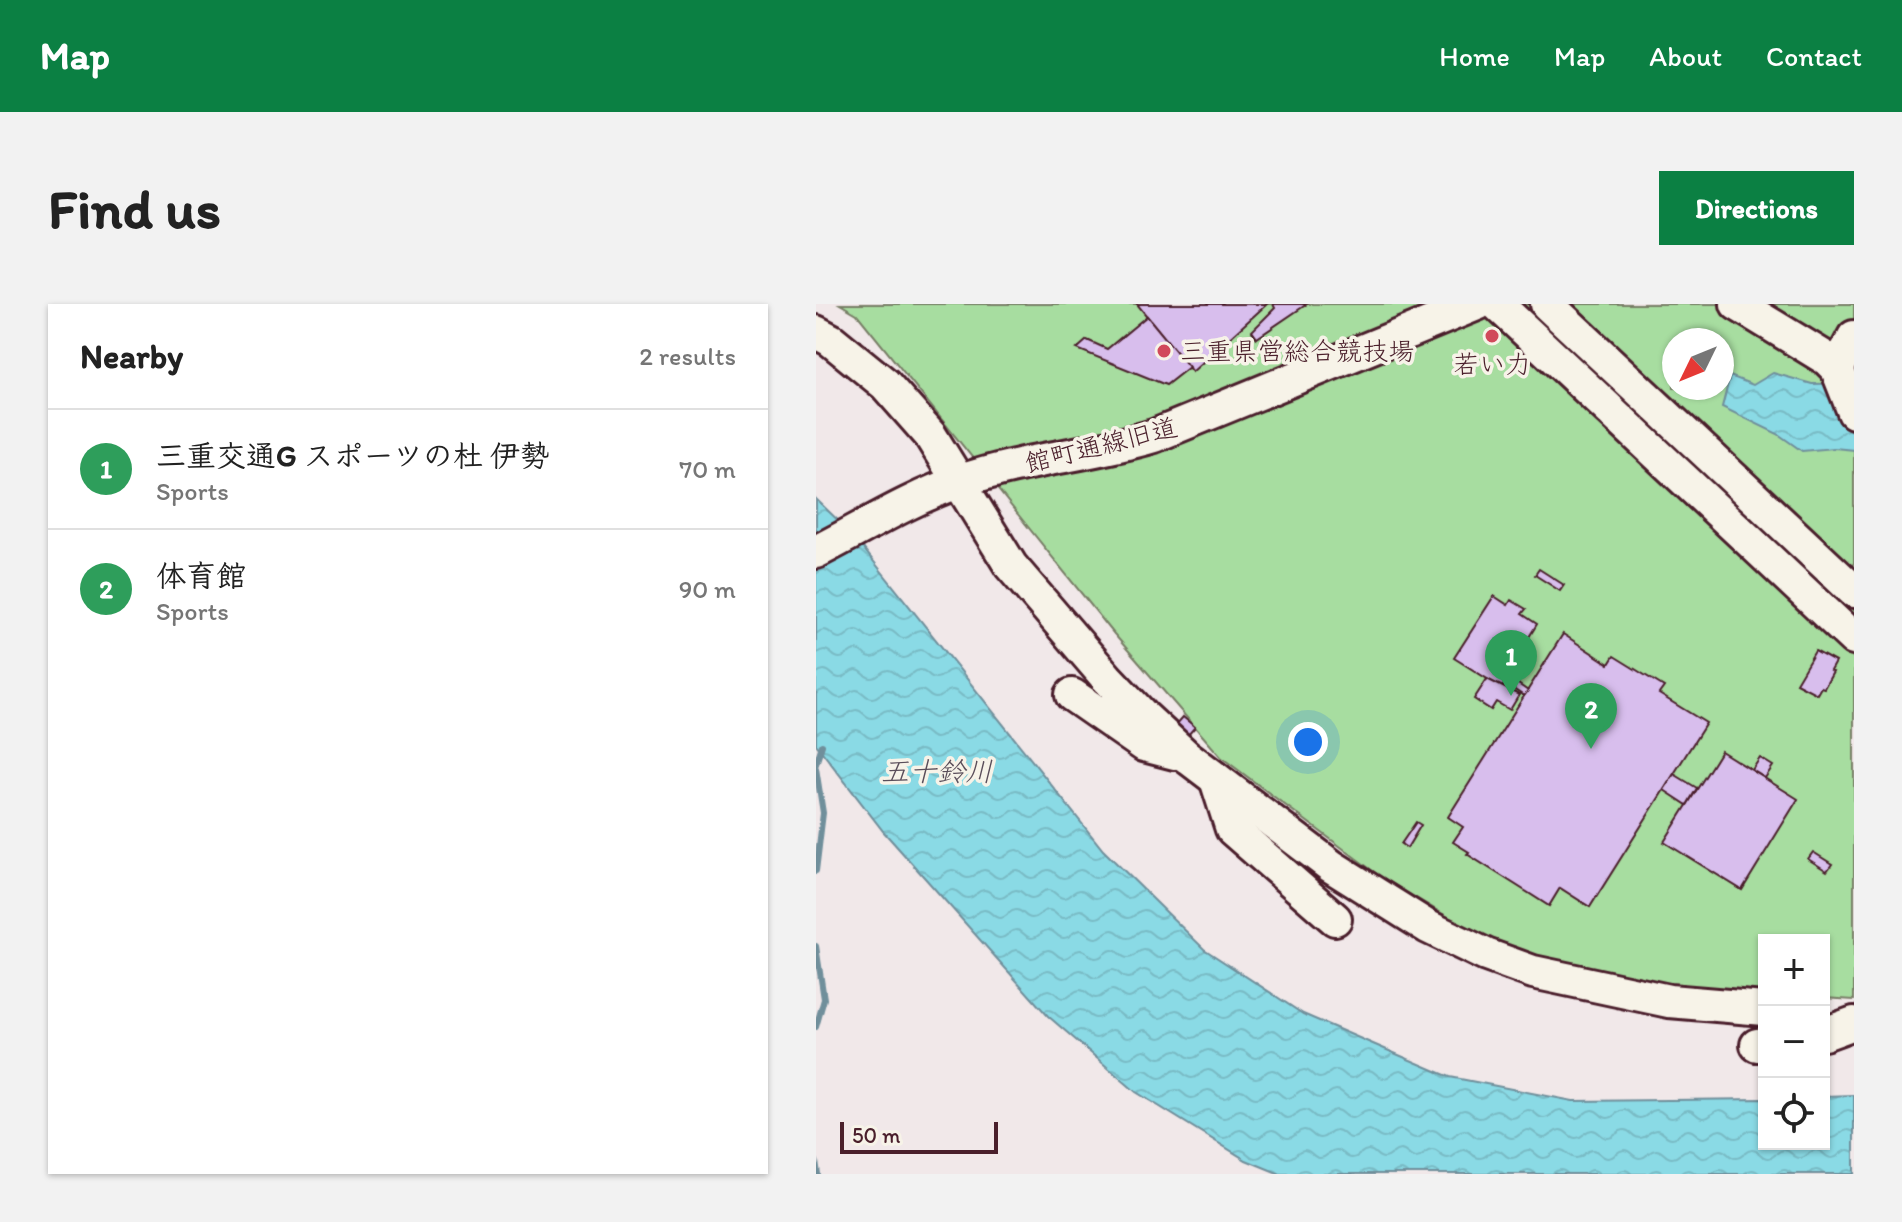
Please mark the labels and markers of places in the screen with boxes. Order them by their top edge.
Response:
marker: 若い力 [1483,327,1501,345]
place label: 三重県営総合競技場 [1180,335,1414,367]
marker: 三重県営総合競技場 [1155,342,1173,360]
place label: 若い力 [1453,348,1531,380]
pin: 1 [1485,630,1537,696]
pin: 2 [1565,683,1617,749]

